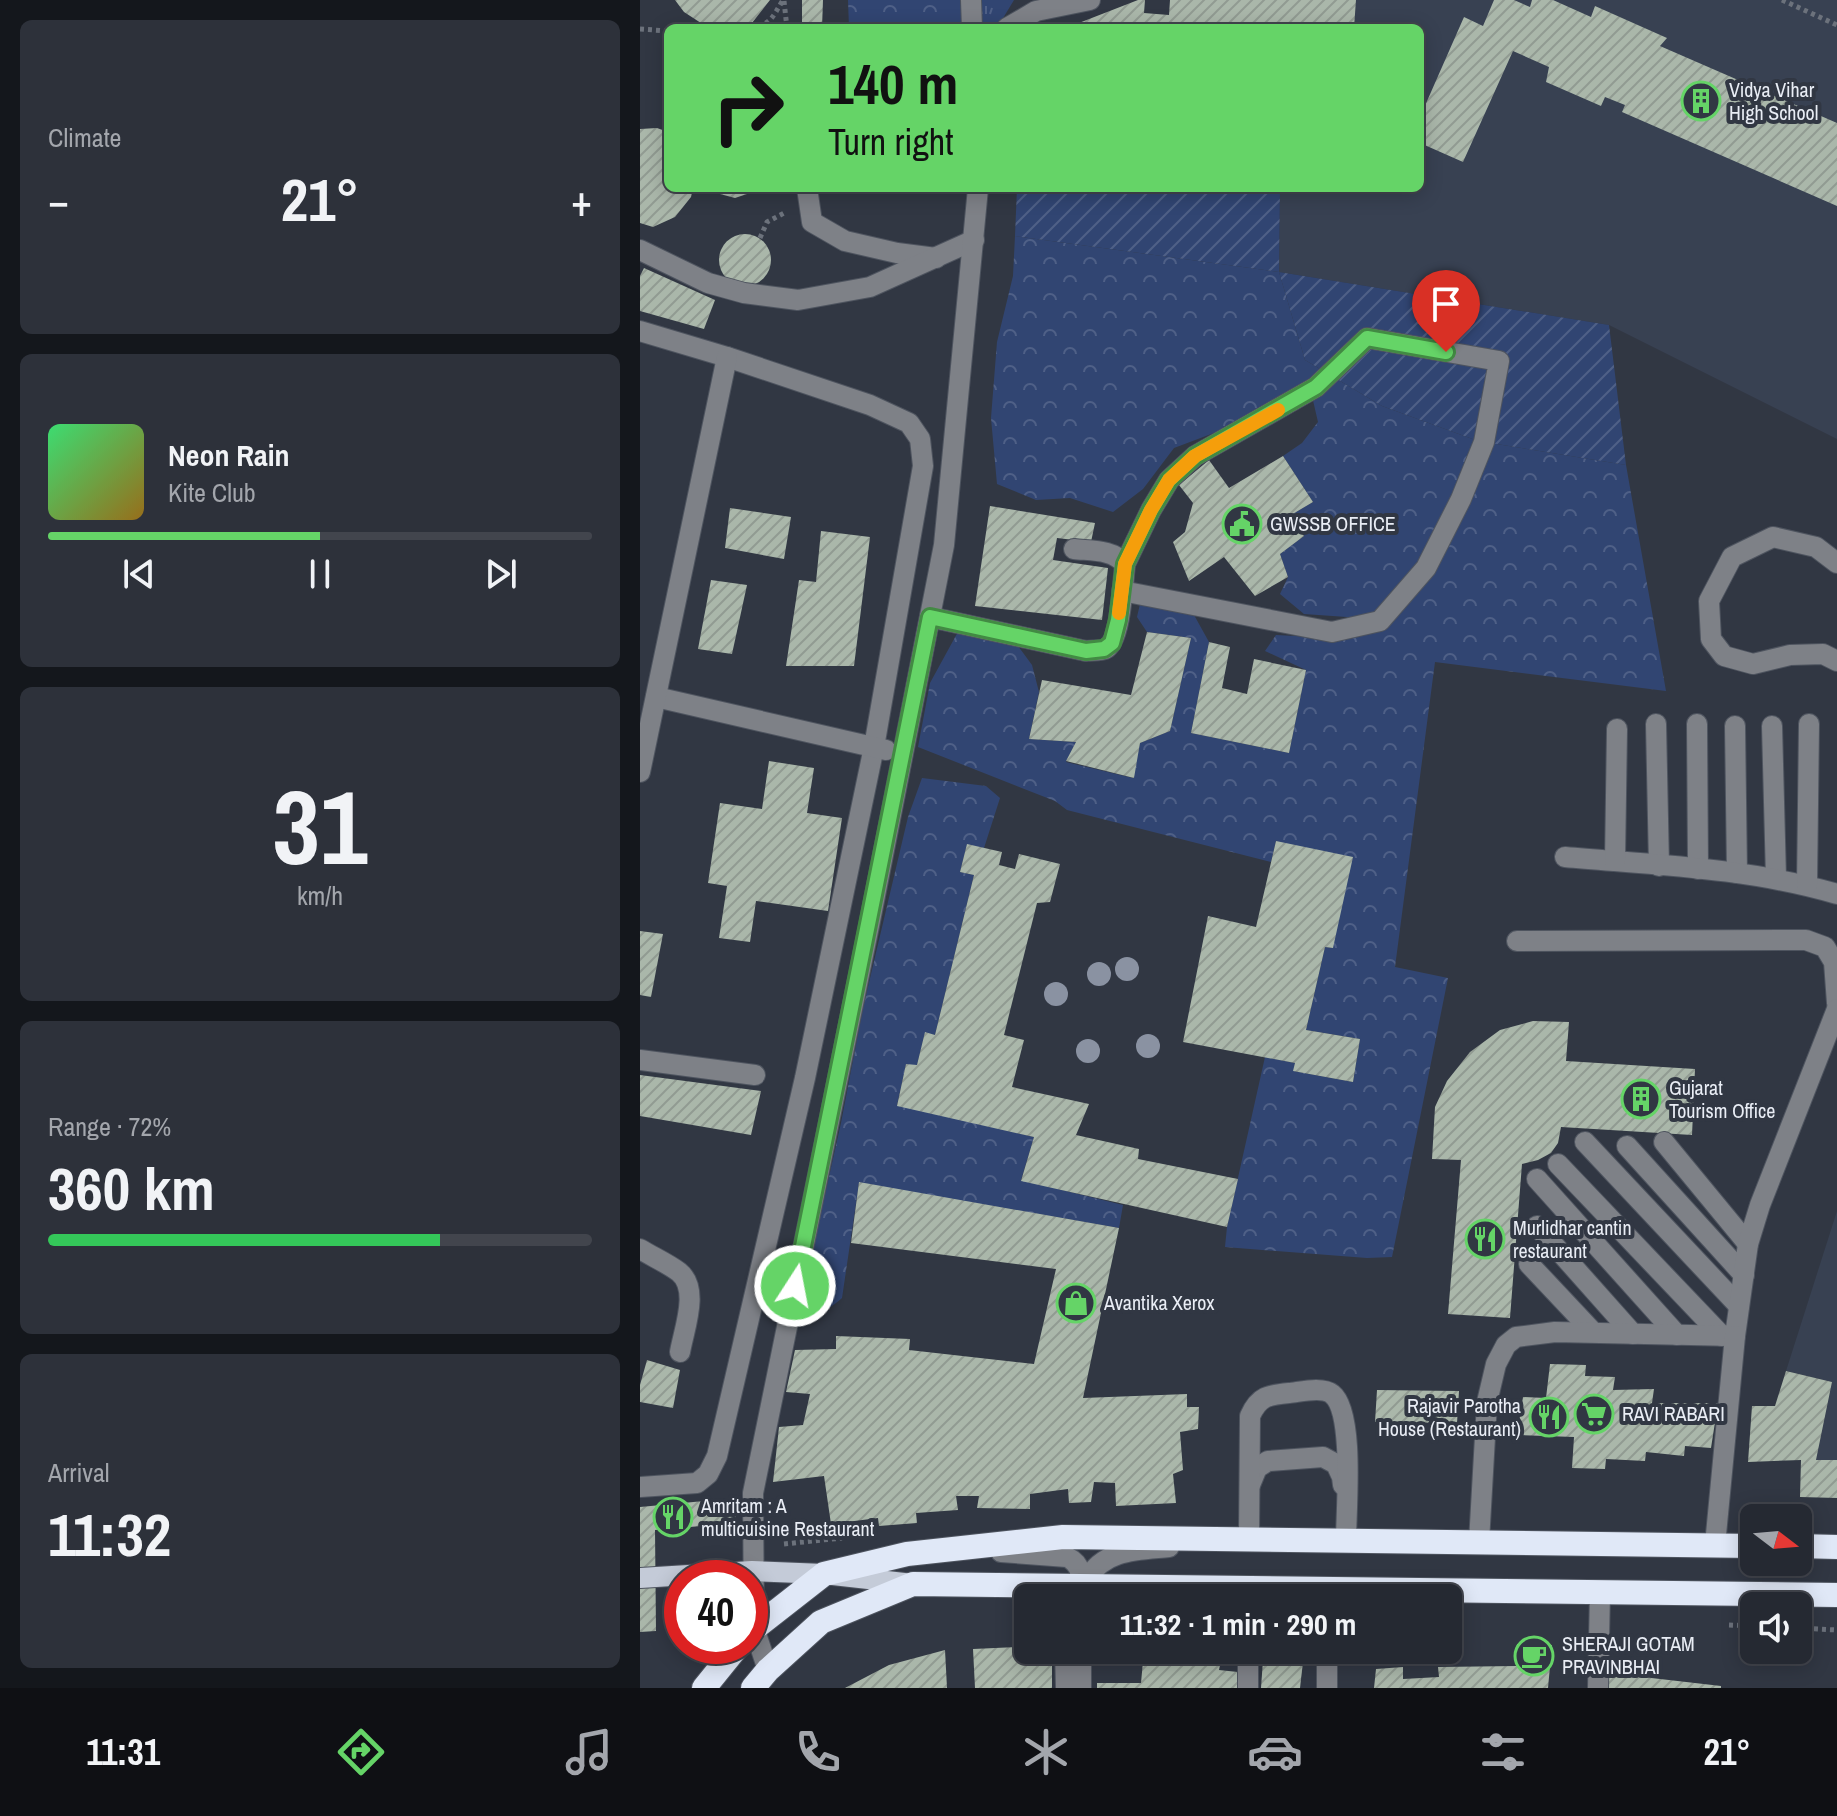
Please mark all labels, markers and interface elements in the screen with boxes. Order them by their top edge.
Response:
text: 140 m [828,46,958,121]
icon: right [696,56,800,160]
place label: Vidya Vihar High School [1729,76,1818,126]
building icon: Vidya Vihar High School [1680,80,1722,122]
text: Turn right [828,118,953,166]
text: Climate [48,120,121,155]
text: 21° [281,159,359,240]
text: − [48,170,69,230]
text: + [571,170,592,230]
pin [1412,270,1480,352]
icon: arrive [1424,282,1468,326]
text: Neon Rain [168,435,290,475]
text: Kite Club [168,475,256,510]
public building icon: GWSSB OFFICE [1221,503,1263,545]
place label: GWSSB OFFICE [1270,510,1396,537]
icon: previous [117,552,161,596]
icon: pause [298,552,342,596]
icon: next [479,552,523,596]
text: 31 [273,756,367,896]
text: km/h [297,878,343,913]
place label: Gujarat Tourism Office [1669,1074,1775,1124]
building icon: Gujarat Tourism Office [1620,1078,1662,1120]
text: Range · 72% [48,1109,171,1144]
text: 360 km [48,1148,215,1229]
place label: Murlidhar cantin restaurant [1513,1214,1632,1264]
restaurant icon: Murlidhar cantin restaurant [1464,1218,1506,1260]
position arrow [753,1244,837,1328]
shop icon: Avantika Xerox [1055,1282,1097,1324]
place label: Avantika Xerox [1103,1289,1215,1316]
place label: Rajavir Parotha House (Restaurant) [1378,1392,1521,1442]
supermarket icon: RAVI RABARI [1573,1393,1615,1435]
restaurant icon: Rajavir Parotha House (Restaurant) [1528,1396,1570,1438]
place label: RAVI RABARI [1622,1400,1725,1427]
text: Arrival [48,1455,110,1490]
place label: Amritam : A multicuisine Restaurant [700,1492,875,1542]
text: 11:32 [48,1494,171,1575]
restaurant icon: Amritam : A multicuisine Restaurant [652,1496,694,1538]
north arrow [1740,1504,1812,1576]
map controls [1740,1504,1812,1664]
speed limit sign: 40 [664,1560,768,1664]
button: sound [1740,1592,1812,1664]
text: 11:32 · 1 min · 290 m [1120,1604,1356,1644]
place label: SHERAJI GOTAM PRAVINBHAI [1562,1630,1695,1680]
cafe icon: SHERAJI GOTAM PRAVINBHAI [1513,1635,1555,1677]
icon: directions [333,1724,389,1780]
icon: music [561,1724,617,1780]
icon: phone [790,1724,846,1780]
icon: climate [1018,1724,1074,1780]
icon: car [1247,1724,1303,1780]
icon: filters [1475,1724,1531,1780]
text: 11:31 [86,1728,160,1776]
text: 21° [1704,1728,1751,1776]

